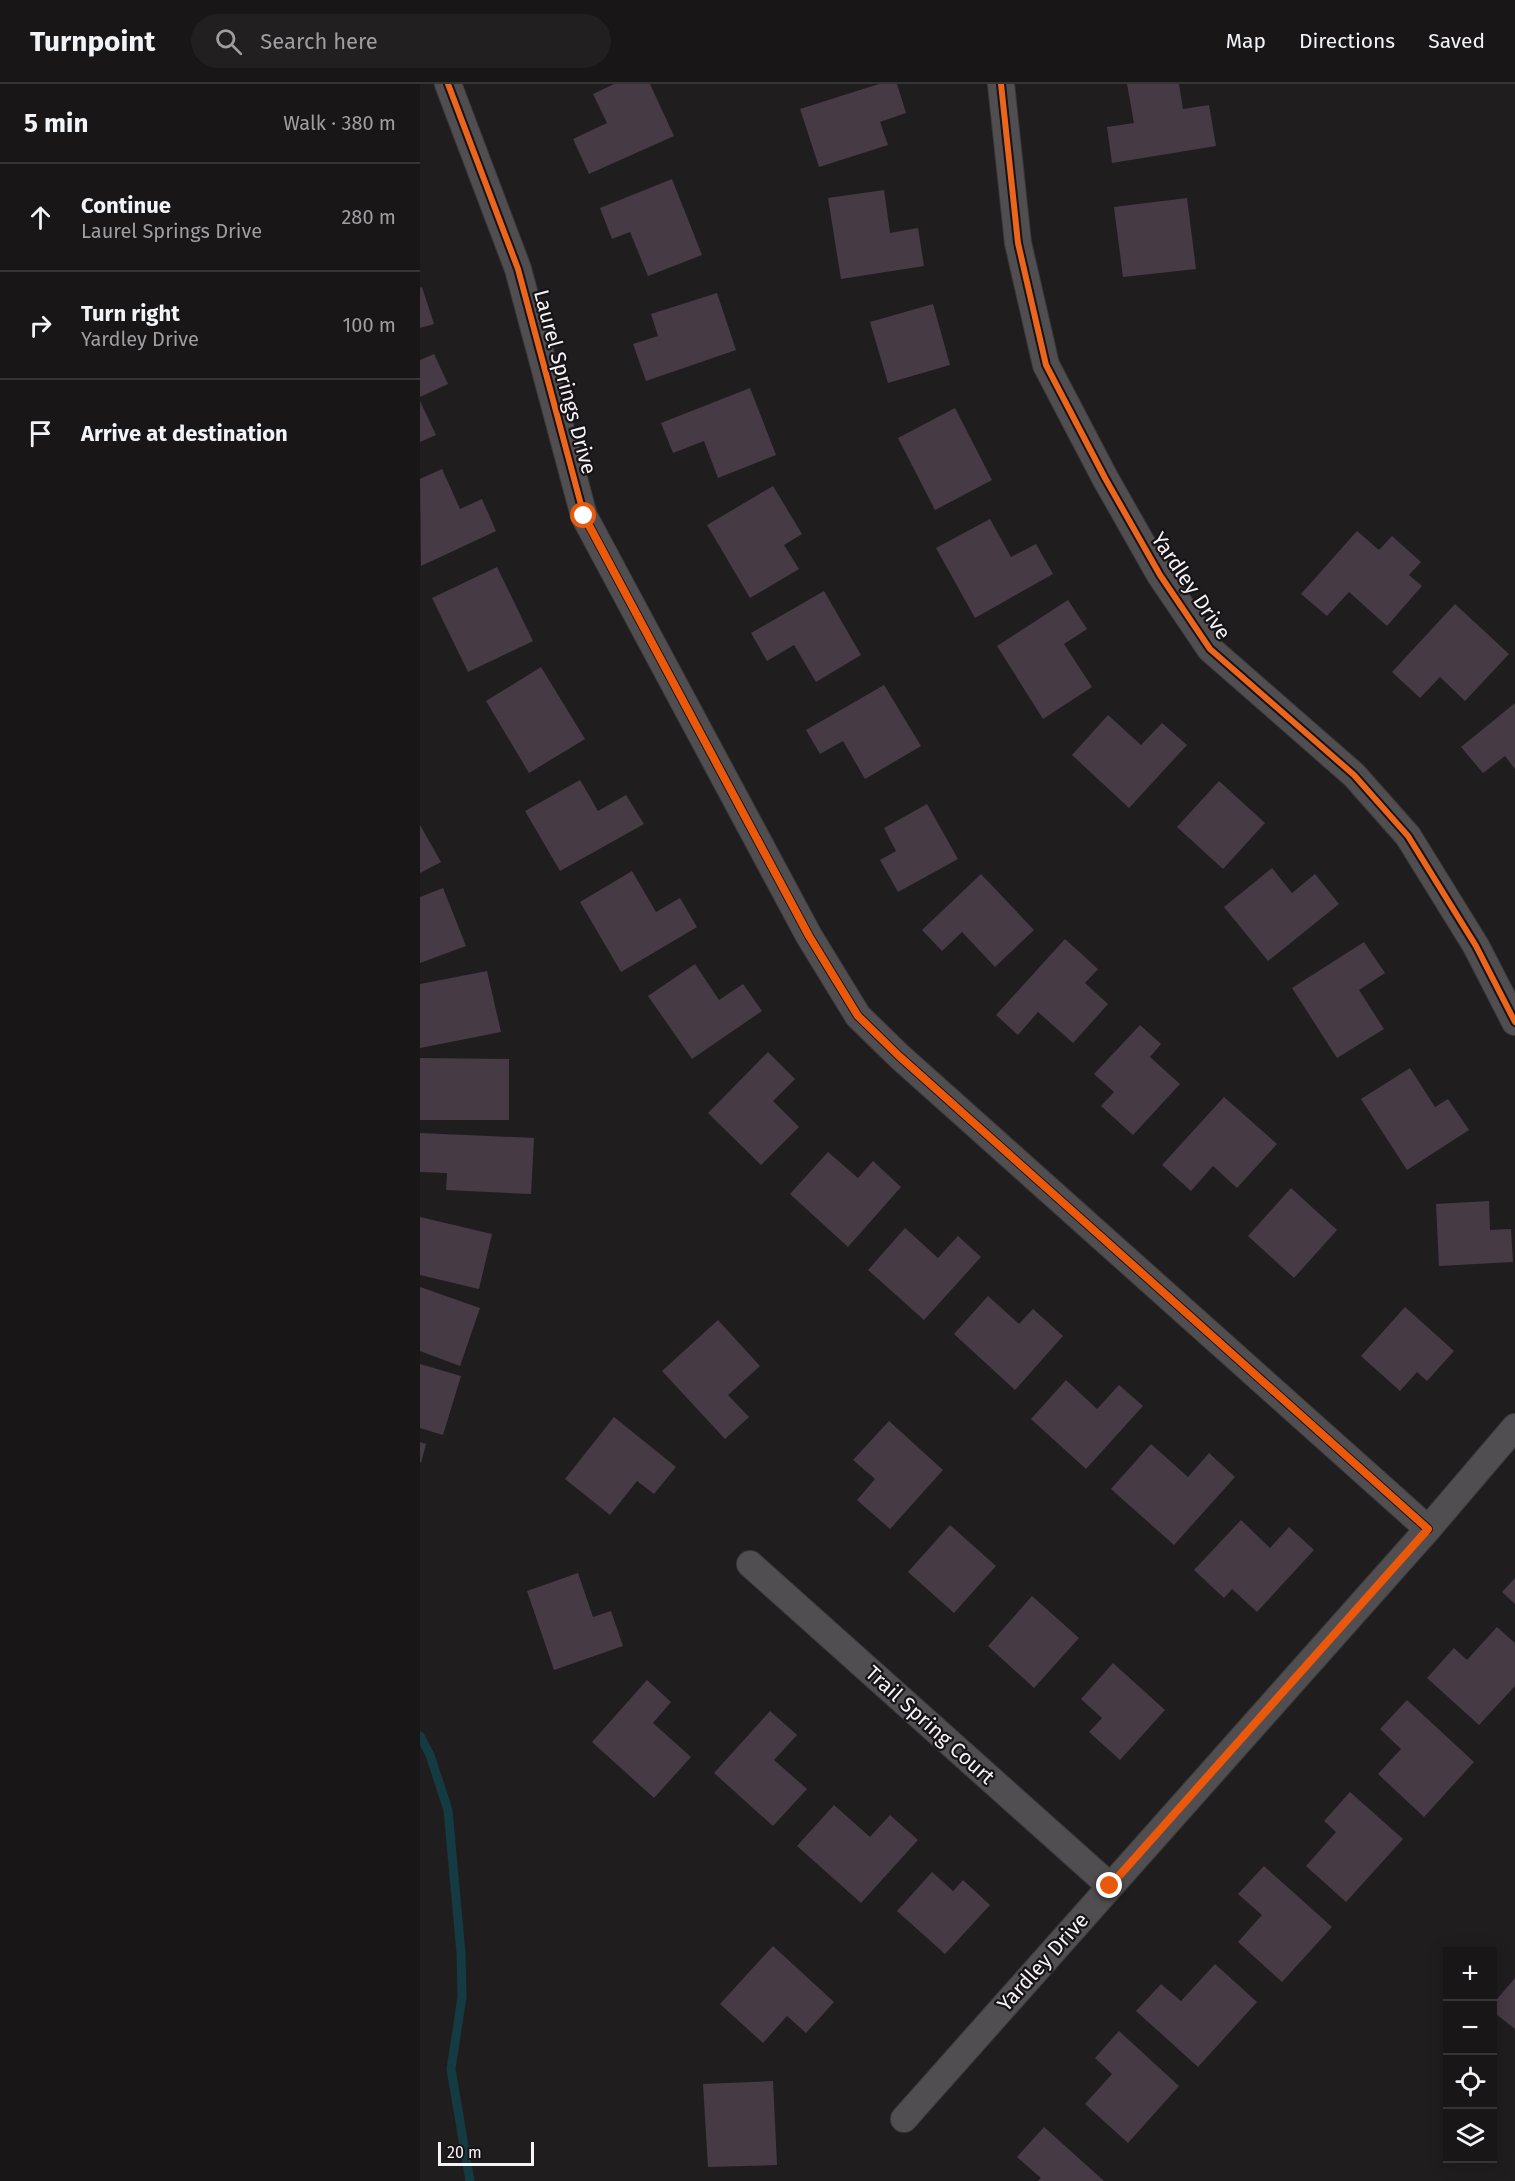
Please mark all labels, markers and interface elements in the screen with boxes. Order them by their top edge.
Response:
search box [191,14,611,68]
text: Turnpoint [30,25,155,58]
icon: search [212,25,245,58]
text: Search here [260,28,378,55]
text: Map [1226,28,1266,54]
text: Directions [1299,28,1395,54]
text: Saved [1428,28,1485,54]
text: 5 min [24,108,88,139]
text: Walk · 380 m [283,111,396,135]
text: Continue [81,192,171,219]
icon: ahead [24,201,57,234]
text: 280 m [341,205,396,229]
text: Laurel Springs Drive [81,219,262,243]
street label: Laurel Springs Drive [528,287,602,477]
text: Turn right [81,300,180,327]
icon: right [24,309,57,342]
text: 100 m [343,313,396,337]
text: Yardley Drive [81,327,199,351]
icon: arrive [24,417,57,450]
text: Arrive at destination [81,420,288,447]
route start [570,502,596,528]
street label: Yardley Drive [1146,527,1236,645]
street label: Trail Spring Court [860,1660,1000,1790]
route end [1096,1872,1122,1898]
street label: Yardley Drive [992,1907,1094,2017]
map controls [1443,1947,1497,2163]
button: + [1443,1947,1497,2001]
button: − [1443,2001,1497,2055]
button: locate [1443,2055,1497,2109]
button: layers [1443,2109,1497,2163]
scale bar [438,2139,534,2166]
text: 20 m [447,2143,482,2162]

